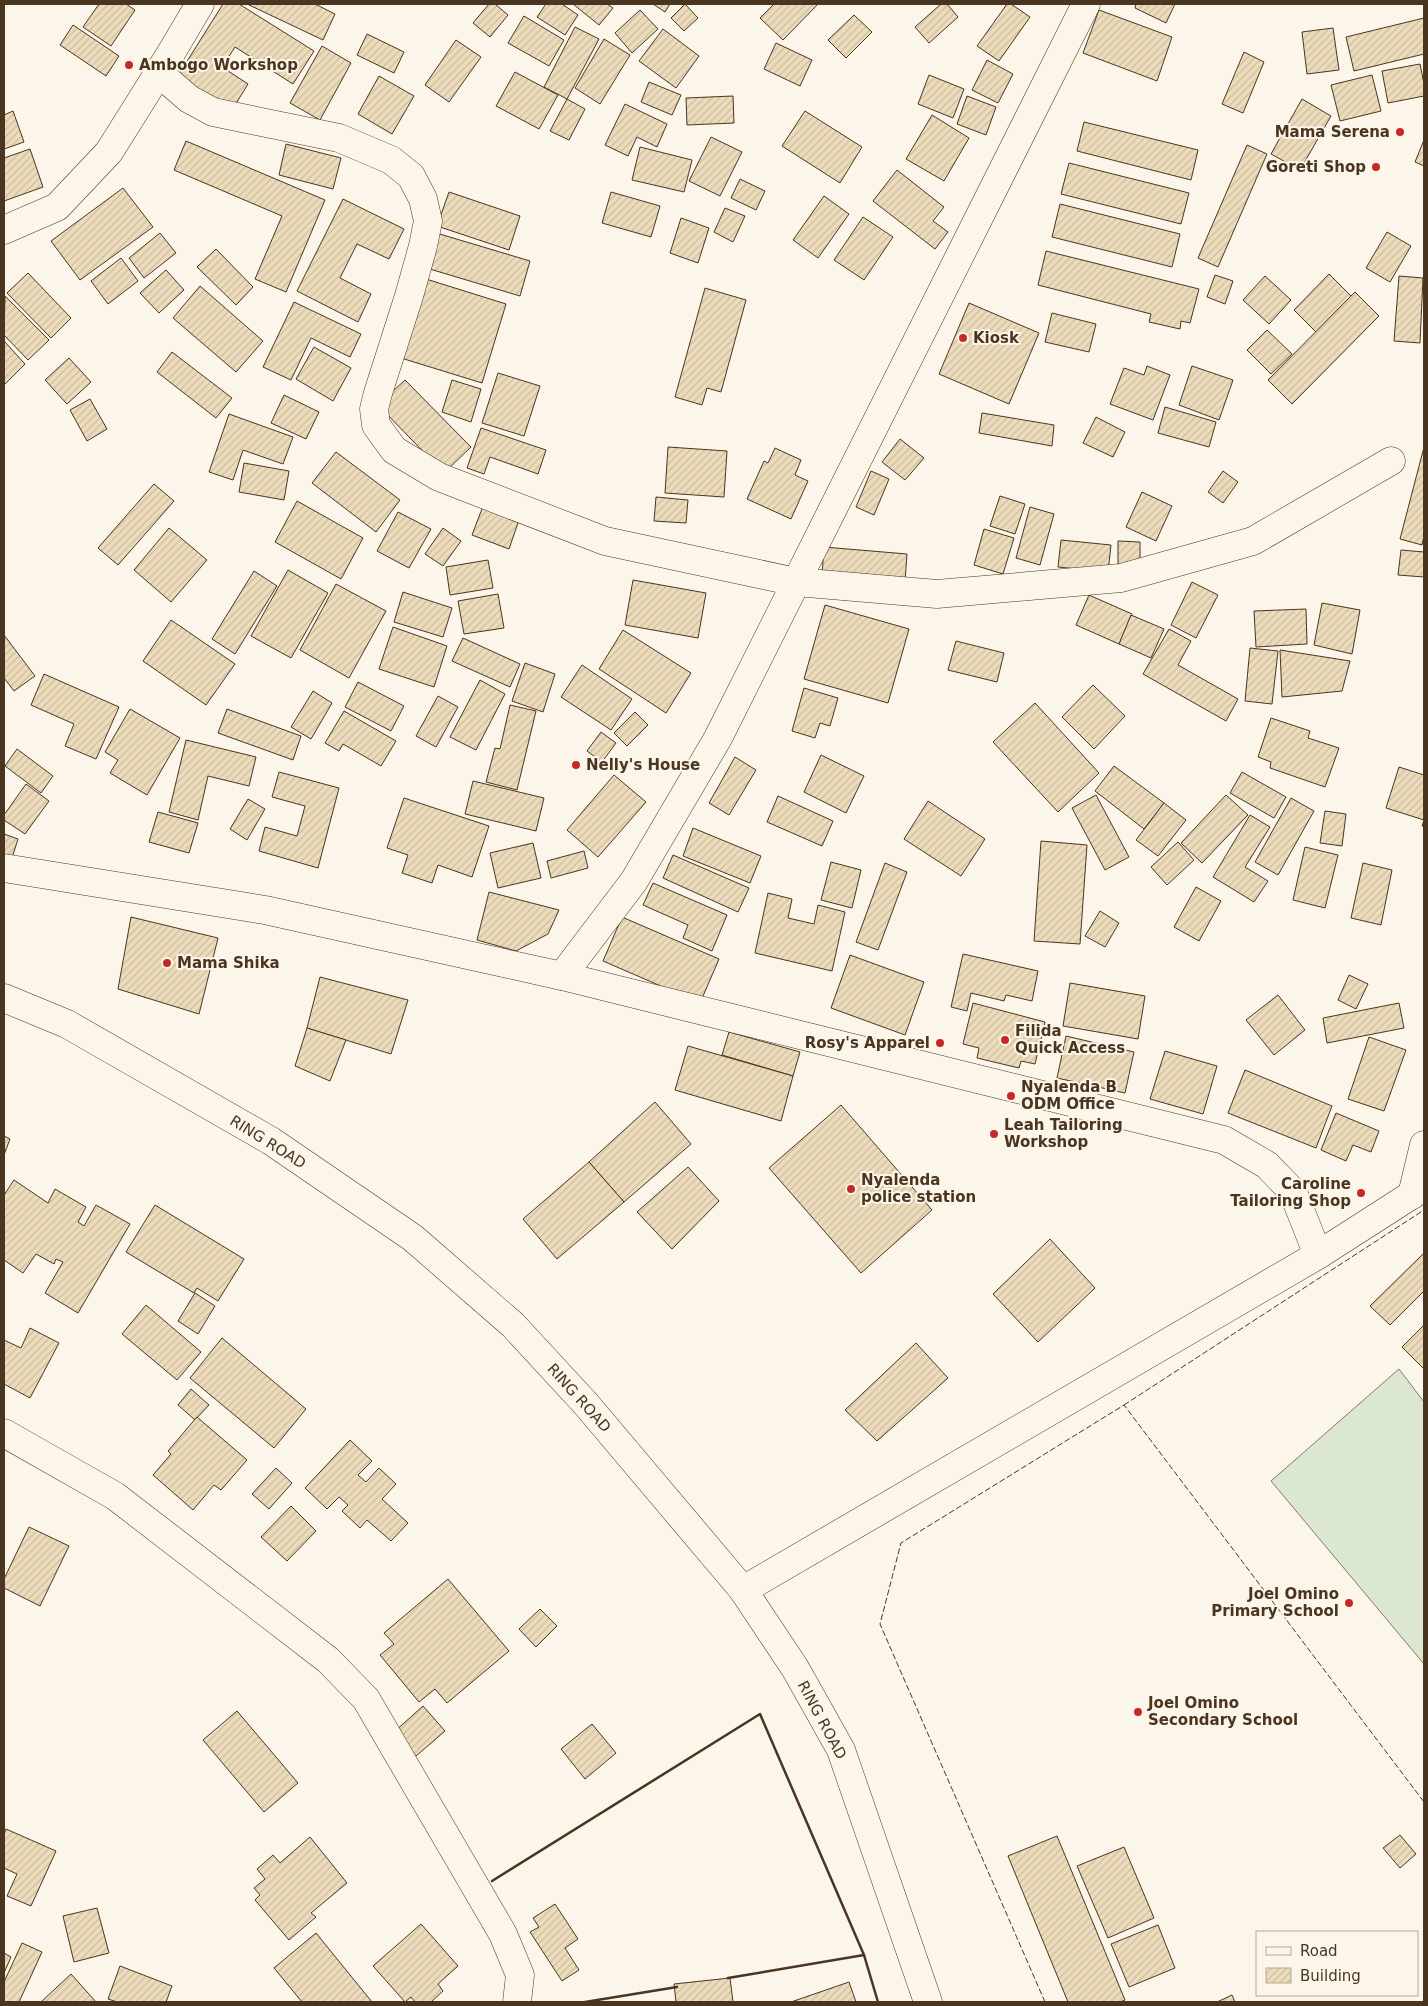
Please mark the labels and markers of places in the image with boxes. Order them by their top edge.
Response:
place label: Ambogo Workshop [139,56,298,74]
marker: Ambogo Workshop [123,59,135,71]
place label: Mama Serena [1275,123,1390,141]
marker: Mama Serena [1394,126,1406,138]
place label: Goreti Shop [1266,158,1366,176]
marker: Goreti Shop [1370,161,1382,173]
place label: Kiosk [973,329,1020,347]
marker: Kiosk [957,332,969,344]
place label: Nelly's House [586,756,700,774]
marker: Nelly's House [570,759,582,771]
place label: Mama Shika [177,954,280,972]
marker: Mama Shika [161,957,173,969]
place label: Filida Quick Access [1015,1022,1125,1057]
place label: Rosy's Apparel [805,1034,930,1052]
marker: Filida Quick Access [999,1034,1011,1046]
marker: Rosy's Apparel [934,1037,946,1049]
place label: Nyalenda B ODM Office [1021,1078,1117,1113]
marker: Nyalenda B ODM Office [1005,1090,1017,1102]
place label: Leah Tailoring Workshop [1004,1116,1123,1151]
marker: Leah Tailoring Workshop [988,1128,1000,1140]
place label: Nyalenda police station [861,1171,976,1206]
place label: Caroline Tailoring Shop [1230,1175,1351,1210]
marker: Nyalenda police station [845,1183,857,1195]
marker: Caroline Tailoring Shop [1355,1187,1367,1199]
place label: Joel Omino Primary School [1211,1585,1339,1620]
marker: Joel Omino Primary School [1343,1597,1355,1609]
place label: Joel Omino Secondary School [1147,1694,1298,1729]
marker: Joel Omino Secondary School [1132,1706,1144,1718]

